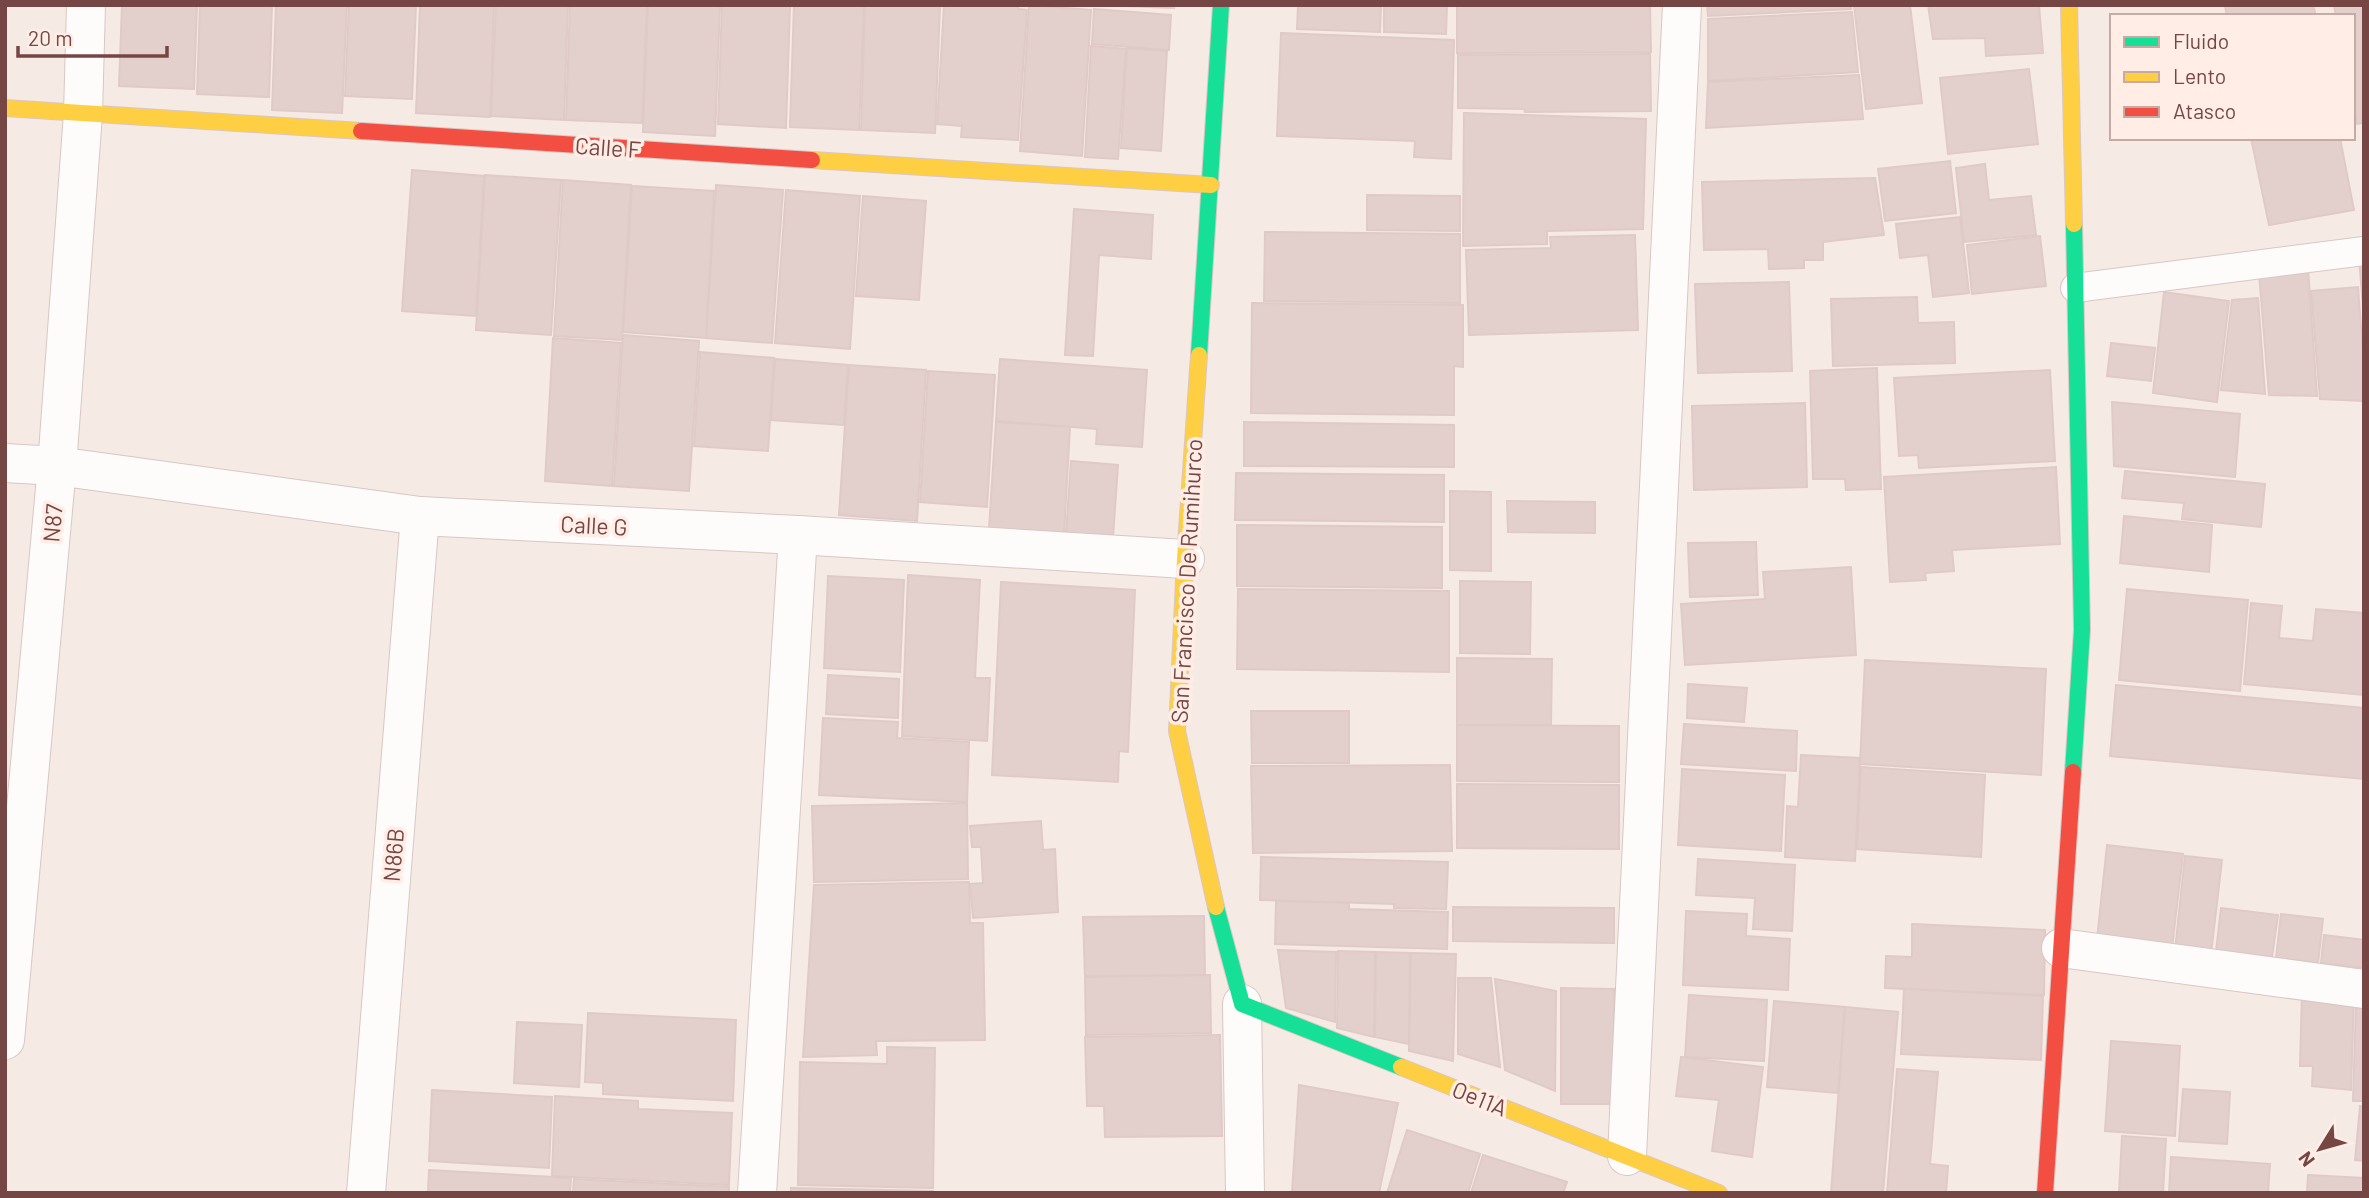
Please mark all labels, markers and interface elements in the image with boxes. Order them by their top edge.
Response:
scale bar [18,14,166,58]
legend [2110,14,2355,140]
text: 20 m [28,25,73,50]
text: Fluido [2173,28,2229,53]
text: Lento [2173,63,2226,88]
text: Atasco [2173,98,2236,123]
street label: Calle F [574,131,642,163]
street label: San Francisco De Rumihurco [1165,438,1207,724]
street label: N87 [36,503,68,543]
street label: Calle G [560,509,628,541]
street label: N86B [377,827,409,883]
street label: Oe11A [1448,1074,1512,1122]
north arrow [2285,1114,2355,1184]
text: N [2293,1148,2319,1172]

